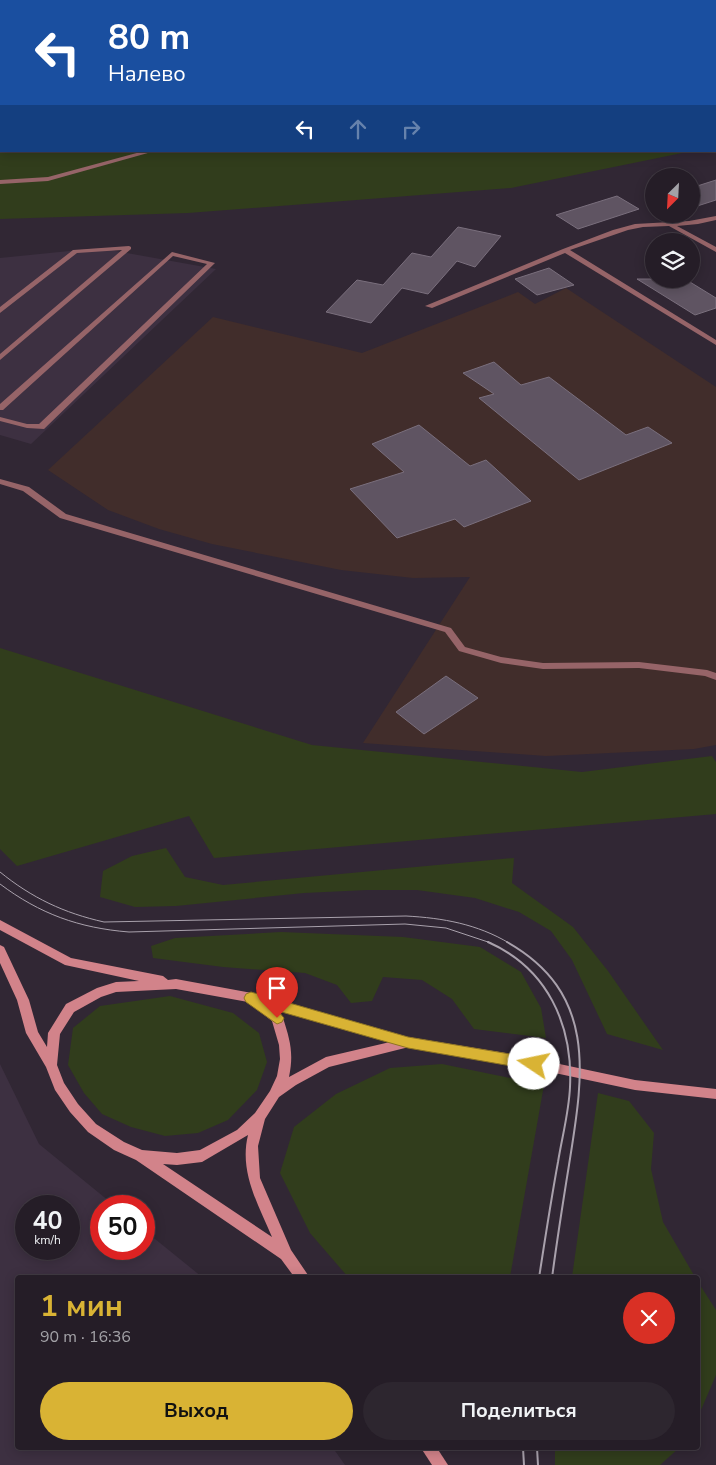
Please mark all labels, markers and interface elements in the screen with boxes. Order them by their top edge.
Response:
text: 80 m [108,14,190,61]
icon: left [25,20,90,85]
text: Налево [108,59,186,89]
icon: left [291,115,319,143]
icon: ahead [344,115,372,143]
icon: right [397,115,425,143]
north arrow [645,168,700,222]
map controls [645,168,700,288]
button: layers [645,233,700,288]
pin [256,967,298,1018]
icon: arrive [263,974,291,1002]
position arrow [507,1037,559,1089]
speed limit sign: 50 [90,1195,155,1260]
text: 40 [32,1204,63,1238]
text: km/h [34,1232,61,1248]
text: 1 мин [40,1286,123,1327]
button: close [623,1292,675,1344]
text: 90 m · 16:36 [40,1326,131,1348]
button: Выход [40,1382,353,1440]
button: Поделиться [363,1382,675,1440]

